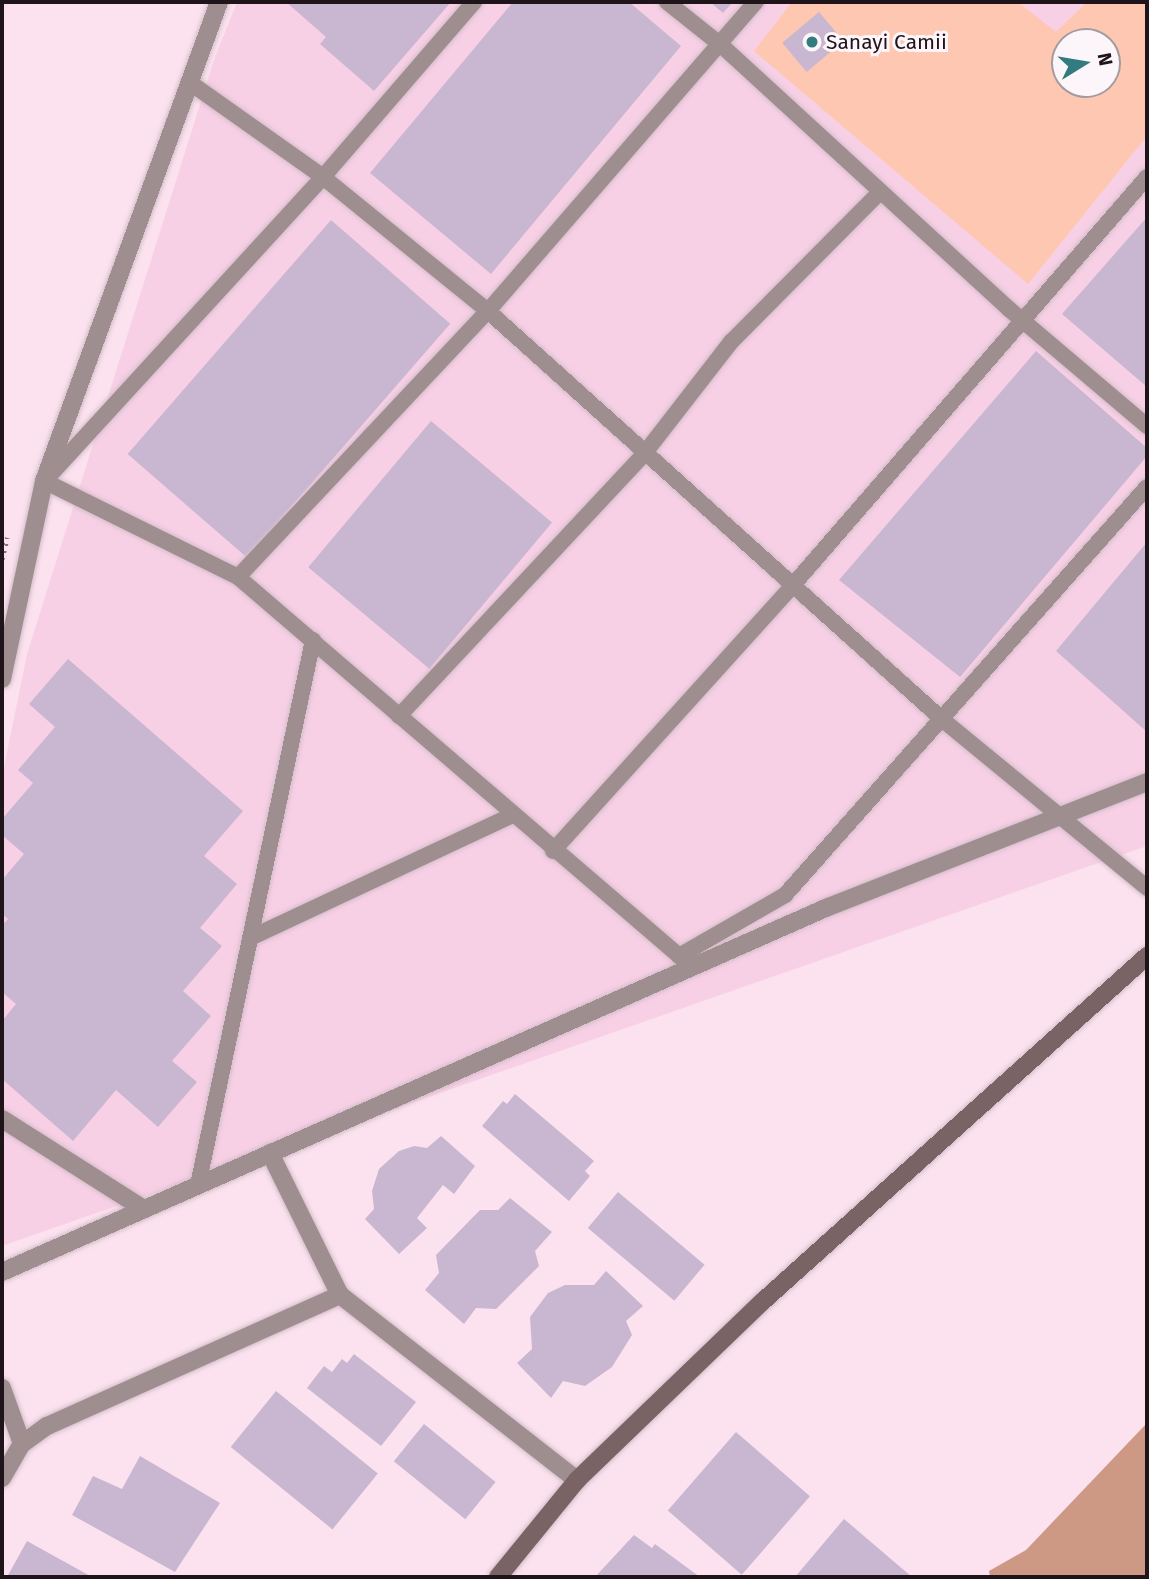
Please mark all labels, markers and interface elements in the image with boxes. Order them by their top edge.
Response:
north arrow [1051,28,1121,98]
place label: Sanayi Camii [826,29,947,55]
marker: Sanayi Camii [804,34,820,50]
text: N [1093,51,1118,68]

